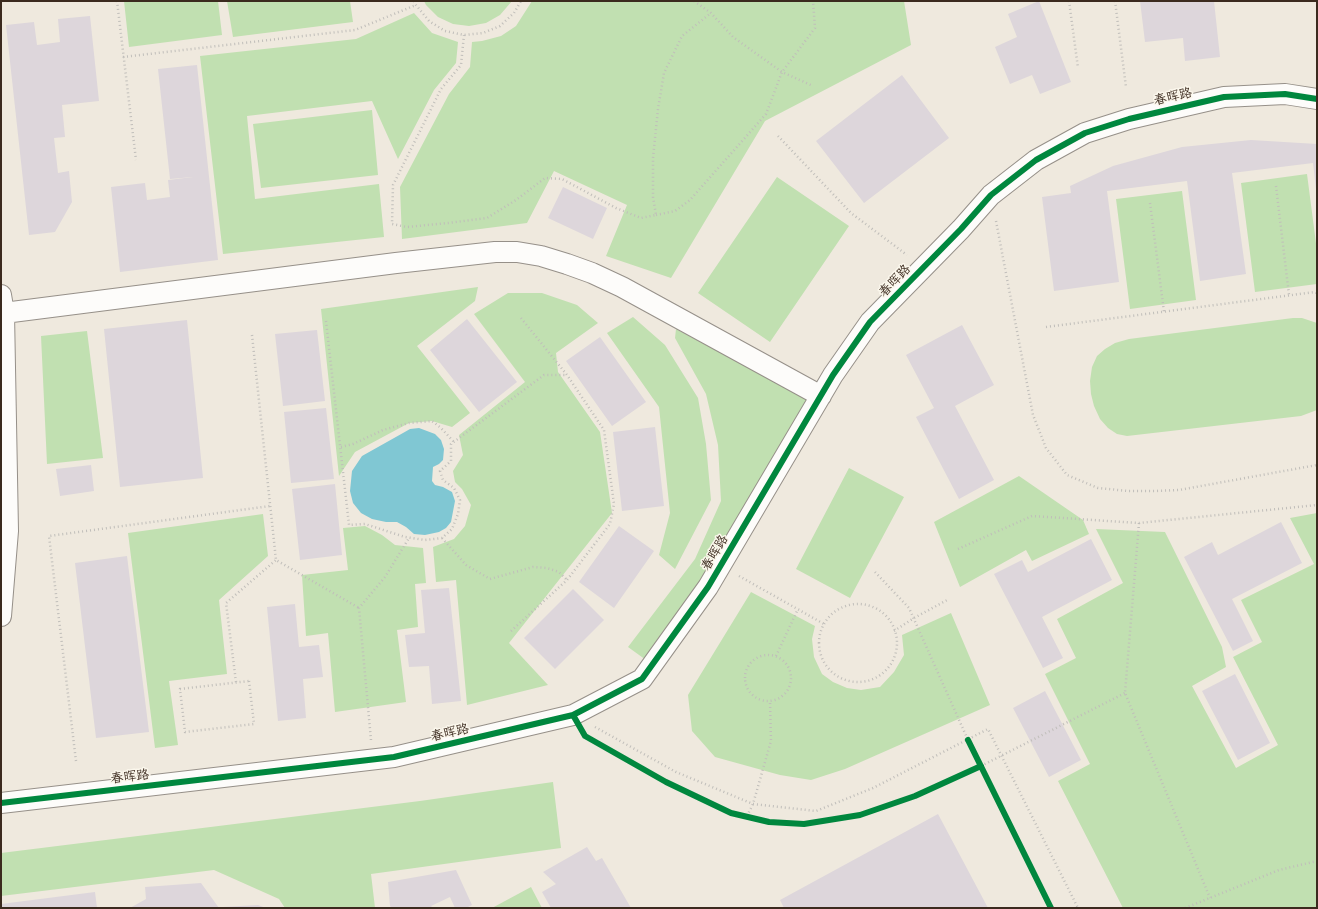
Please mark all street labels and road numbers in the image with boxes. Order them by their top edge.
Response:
street label: 春晖路 [1152,85,1194,109]
street label: 春晖路 [876,262,914,300]
street label: 春晖路 [698,532,732,574]
street label: 春晖路 [429,721,471,745]
street label: 春晖路 [110,767,150,787]

